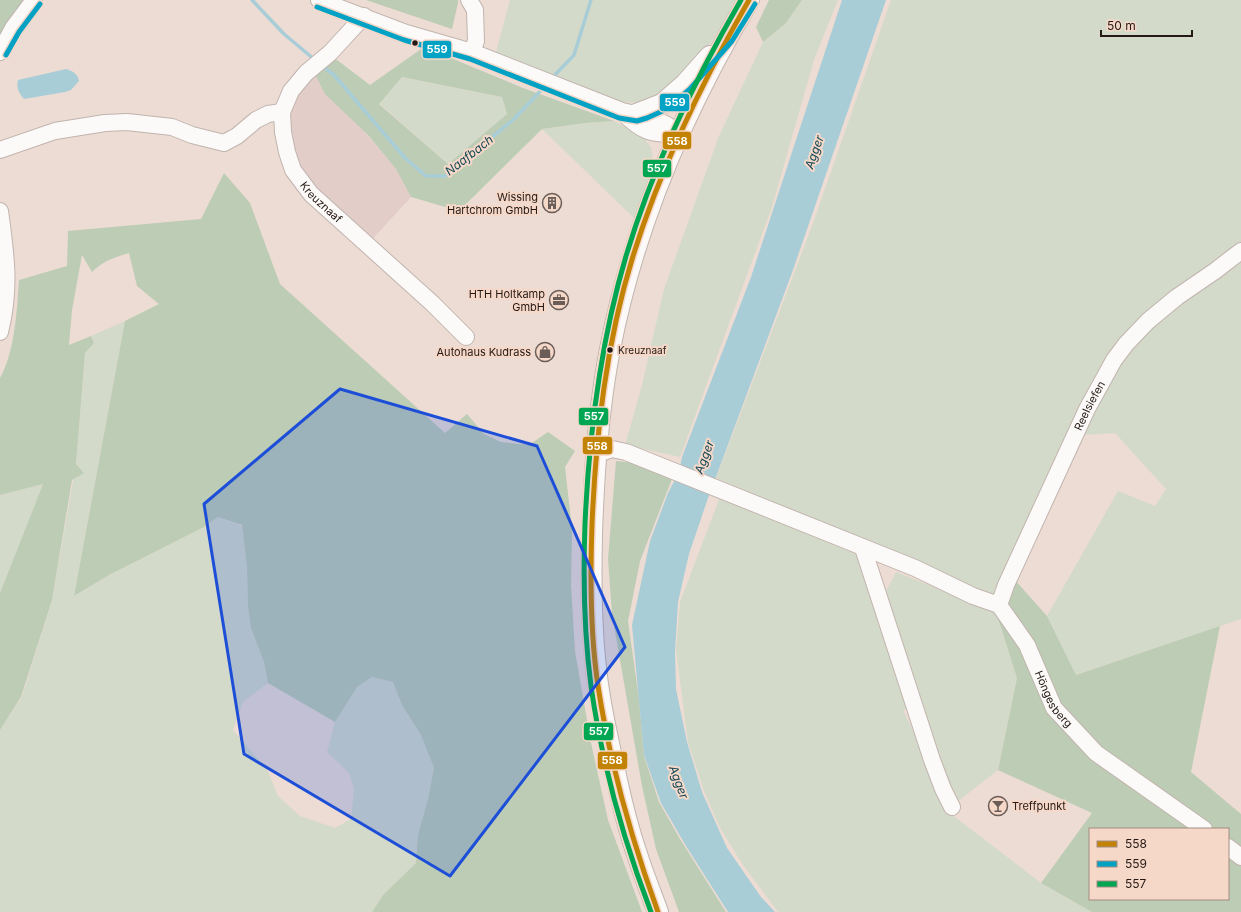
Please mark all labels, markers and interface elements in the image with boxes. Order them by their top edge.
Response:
scale bar [1101,12,1192,38]
text: 50 m [1107,18,1136,33]
unlabelled marker [410,38,420,48]
line badge: 559 [422,40,452,59]
text: 559 [426,42,448,56]
line badge: 559 [659,93,690,112]
text: 559 [664,95,686,109]
line badge: 558 [662,131,692,150]
water label: Naafbach [442,132,496,178]
water label: Agger [801,133,827,172]
text: 558 [666,134,688,148]
line badge: 557 [642,159,672,178]
text: 557 [647,161,667,175]
street label: Kreuznaaf [297,179,345,226]
place label: Wissing Hartchrom GmbH [447,190,538,217]
building icon: Wissing Hartchrom GmbH [541,192,563,214]
place label: HTH Holtkamp GmbH [469,287,545,314]
office icon: HTH Holtkamp GmbH [548,289,570,311]
shop icon: Autohaus Kudrass [534,341,556,363]
place label: Kreuznaaf [618,344,667,356]
place label: Autohaus Kudrass [437,345,531,359]
marker: Kreuznaaf [605,345,615,355]
street label: Reelsiefen [1071,378,1108,433]
line badge: 557 [578,407,609,426]
text: 557 [584,409,604,423]
line badge: 558 [582,436,613,455]
water label: Agger [691,438,717,477]
text: 558 [586,439,608,453]
street label: Höngesberg [1032,668,1076,730]
line badge: 557 [583,722,614,741]
text: 557 [589,724,609,738]
line badge: 558 [597,751,628,770]
text: 558 [601,753,623,767]
water label: Agger [665,762,692,801]
bar icon: Treffpunkt [987,795,1009,817]
place label: Treffpunkt [1012,799,1066,813]
legend [1089,828,1229,900]
text: 558 [1125,836,1147,851]
text: 559 [1125,856,1147,871]
text: 557 [1125,876,1147,891]

